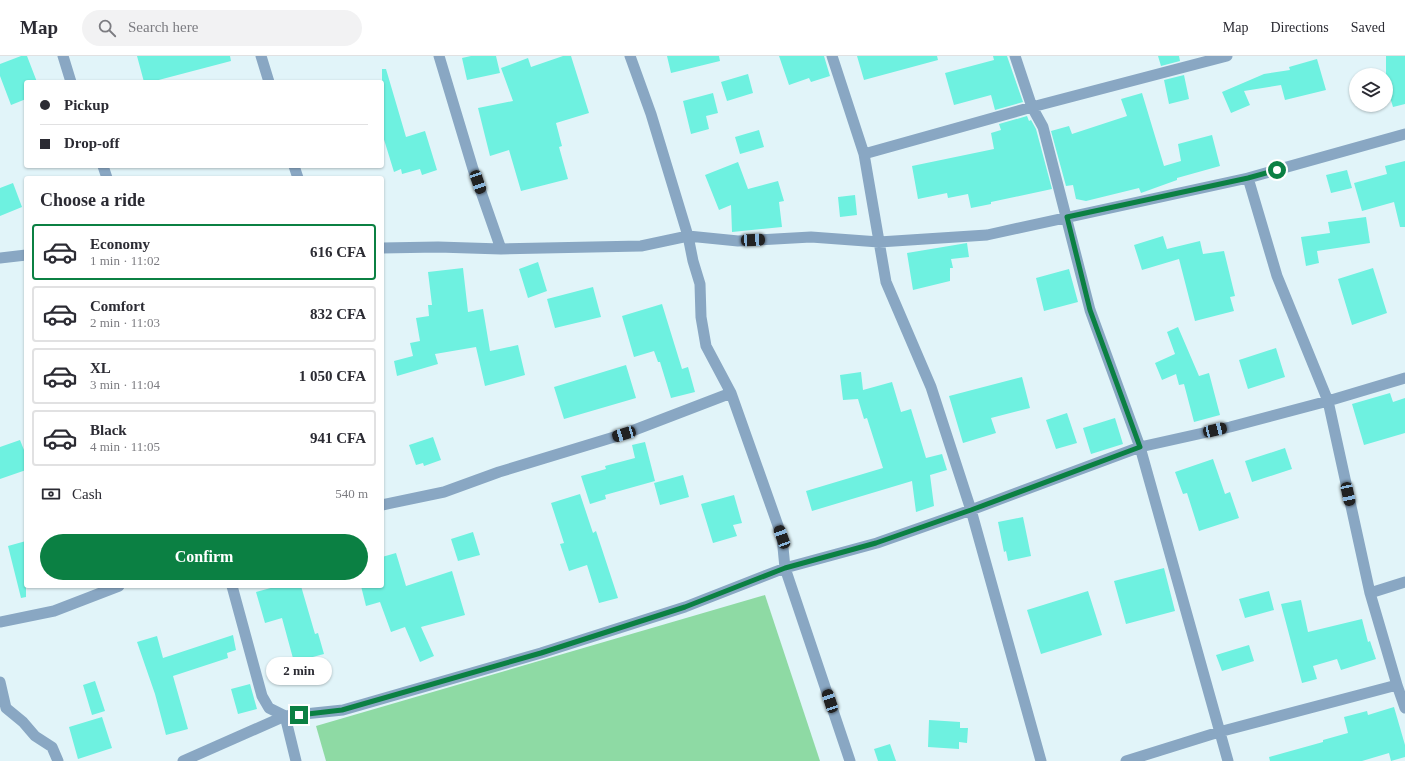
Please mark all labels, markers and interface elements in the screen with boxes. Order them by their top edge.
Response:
search box [82,10,362,46]
text: Map [20,17,58,38]
icon: search [96,17,118,39]
text: Search here [128,19,198,35]
text: Map [1223,20,1248,35]
text: Directions [1270,20,1329,35]
text: Saved [1351,20,1385,35]
map controls [1349,68,1393,112]
button: layers [1349,68,1393,112]
text: Pickup [64,97,109,113]
text: Drop-off [64,135,120,151]
route start [1268,161,1286,179]
car [468,169,488,195]
text: Choose a ride [40,190,145,210]
car [741,233,765,247]
icon: car [42,234,78,270]
text: Economy [90,236,150,252]
text: 616 CFA [310,244,366,260]
text: 1 min · 11:02 [90,253,160,268]
icon: car [42,296,78,332]
text: Comfort [90,298,145,314]
text: 832 CFA [310,306,366,322]
text: 2 min · 11:03 [90,315,160,330]
icon: car [42,358,78,394]
text: XL [90,360,111,376]
text: 1 050 CFA [299,368,366,384]
text: 3 min · 11:04 [90,377,160,392]
icon: car [42,420,78,456]
car [1202,421,1228,439]
text: Black [90,422,127,438]
car [611,425,637,443]
text: 941 CFA [310,430,366,446]
text: 4 min · 11:05 [90,439,160,454]
car [1340,481,1356,507]
icon: cash [40,483,62,505]
text: Cash [72,486,102,502]
text: 540 m [335,486,368,501]
car [772,524,792,550]
button: Confirm [40,534,368,580]
callout: 2 min [266,657,332,685]
text: 2 min [283,663,315,678]
car [821,688,839,714]
route end [290,706,308,724]

